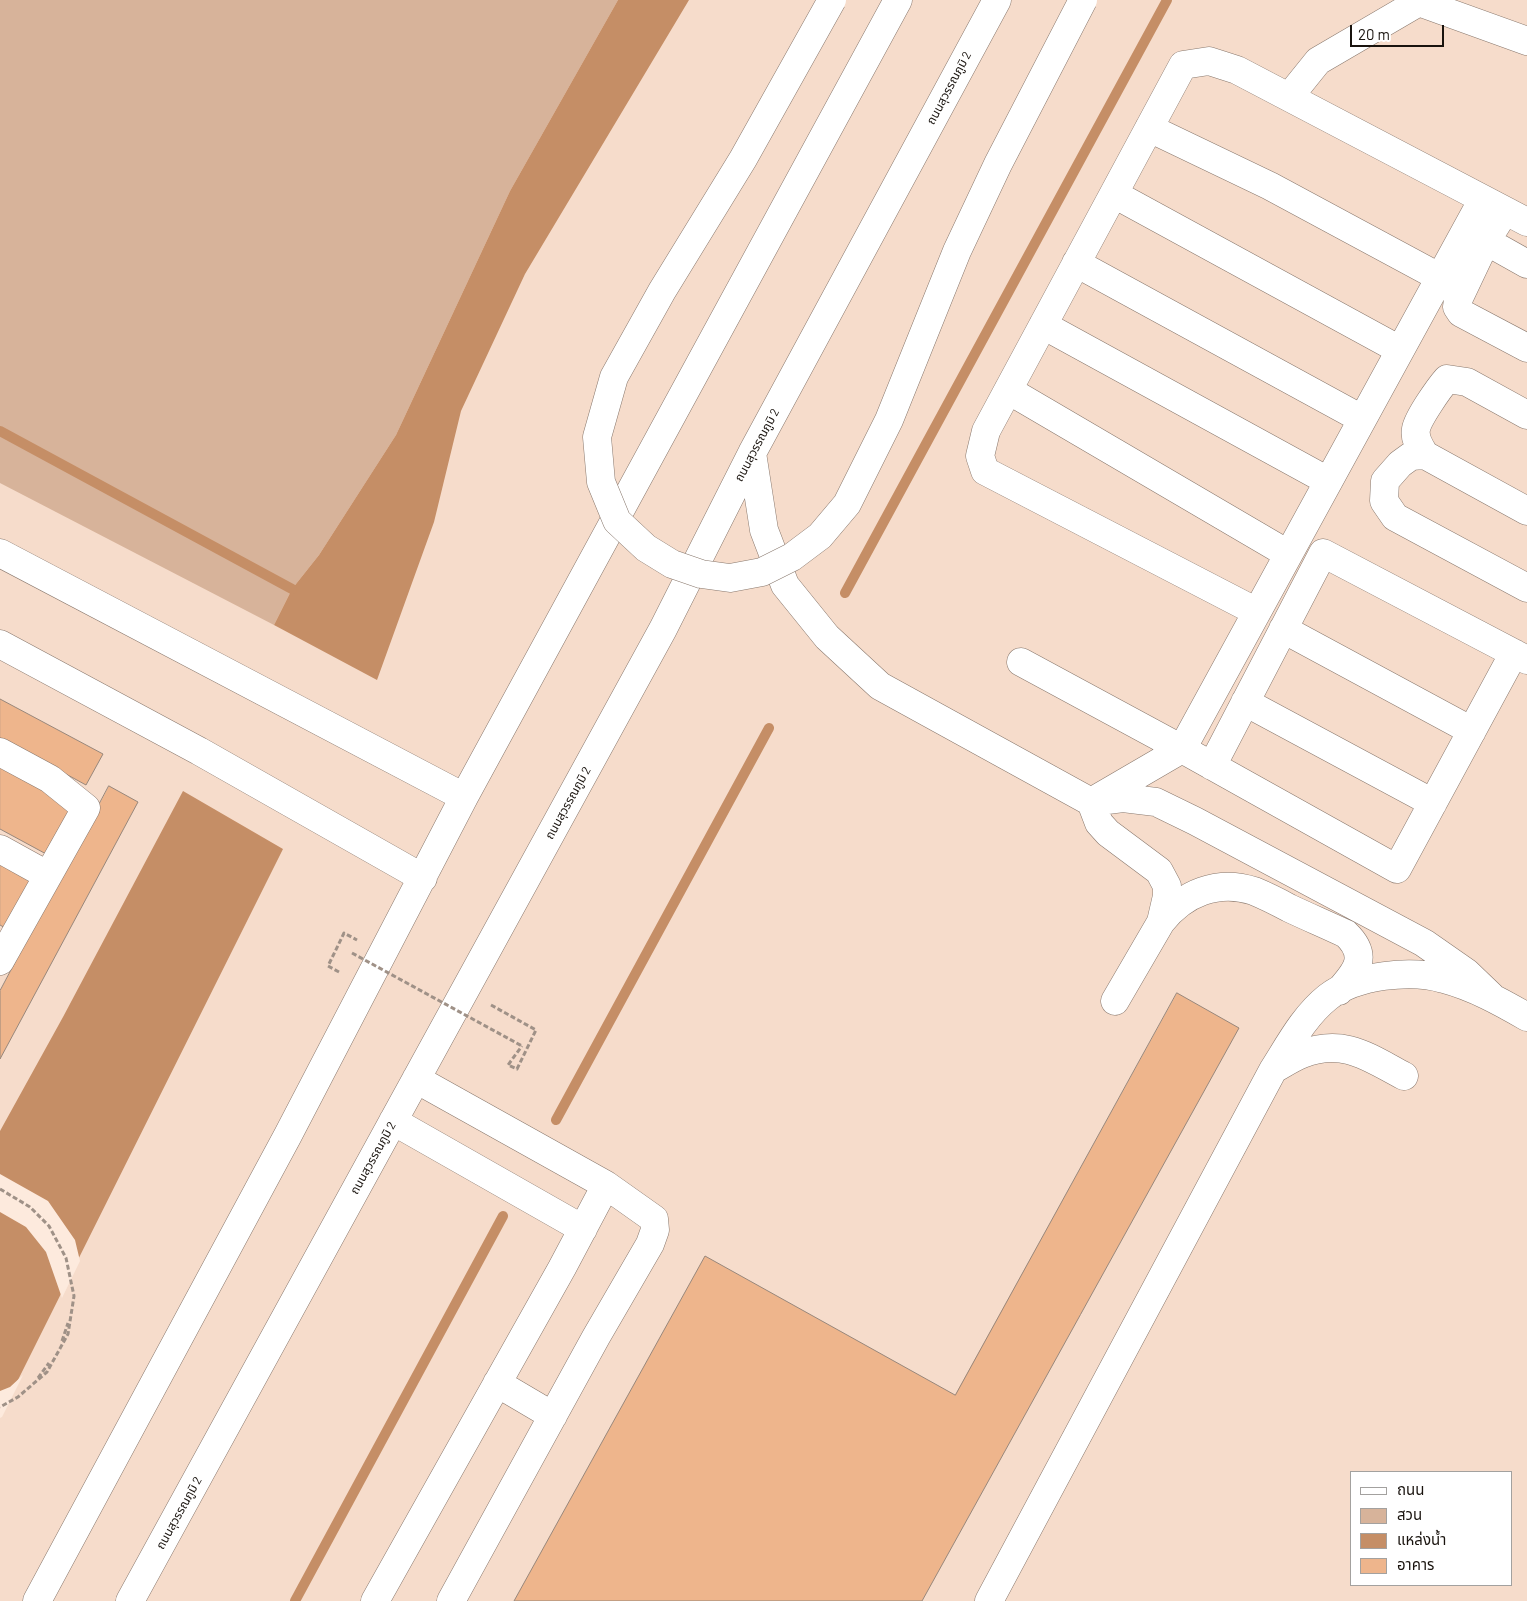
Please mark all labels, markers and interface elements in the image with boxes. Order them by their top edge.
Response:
scale bar [1352,15,1446,47]
text: 20 m [1358,25,1390,43]
street label: ถนนสุวรรณภูมิ 2 [924,49,974,127]
street label: ถนนสุวรรณภูมิ 2 [732,406,782,484]
street label: ถนนสุวรรณภูมิ 2 [542,764,594,842]
street label: ถนนสุวรรณภูมิ 2 [347,1119,399,1197]
legend [1350,1471,1512,1586]
street label: ถนนสุวรรณภูมิ 2 [153,1474,205,1552]
text: ถนน [1397,1480,1424,1498]
text: สวน [1397,1505,1422,1523]
text: แหล่งน้ำ [1397,1530,1446,1548]
text: อาคาร [1397,1555,1434,1573]

